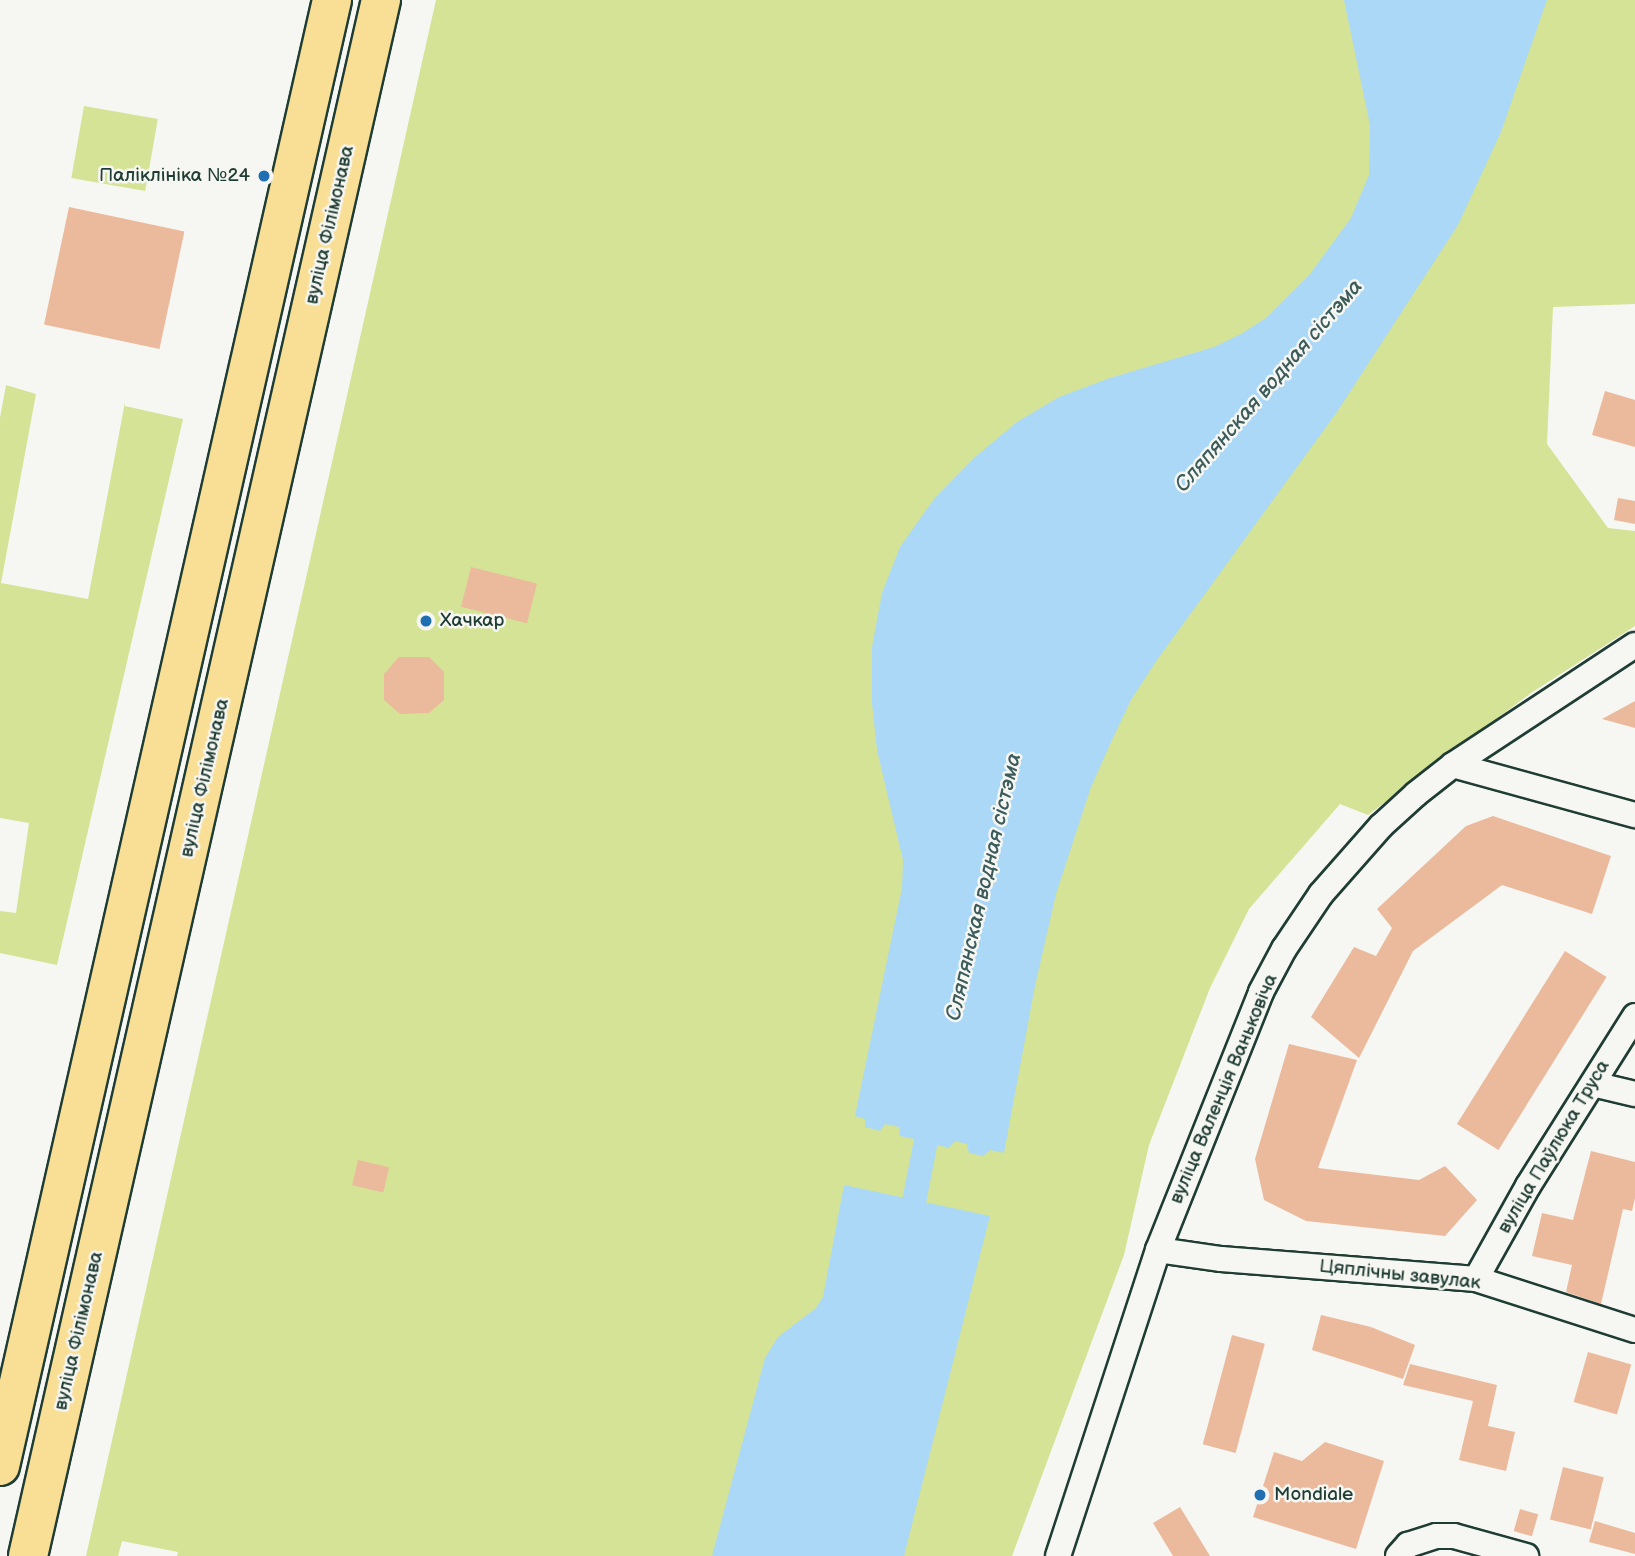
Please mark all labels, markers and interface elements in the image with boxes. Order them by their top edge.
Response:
street label: вуліца Філімонава [301,143,359,307]
place label: Паліклініка №24 [99,165,250,187]
marker: Паліклініка №24 [256,168,272,184]
water label: Сляпянская водная сістэма [1170,274,1368,498]
place label: Хачкар [440,610,504,632]
marker: Хачкар [418,613,434,629]
street label: вуліца Філімонава [176,696,234,860]
water label: Сляпянская водная сістэма [941,751,1027,1023]
street label: вуліца Валенція Ваньковіча [1165,971,1283,1207]
street label: вуліца Паўлюка Труса [1493,1056,1615,1238]
street label: вуліца Філімонава [50,1249,108,1413]
street label: Цяплічны завулак [1318,1255,1482,1295]
place label: Mondiale [1274,1484,1353,1506]
marker: Mondiale [1252,1487,1268,1503]

